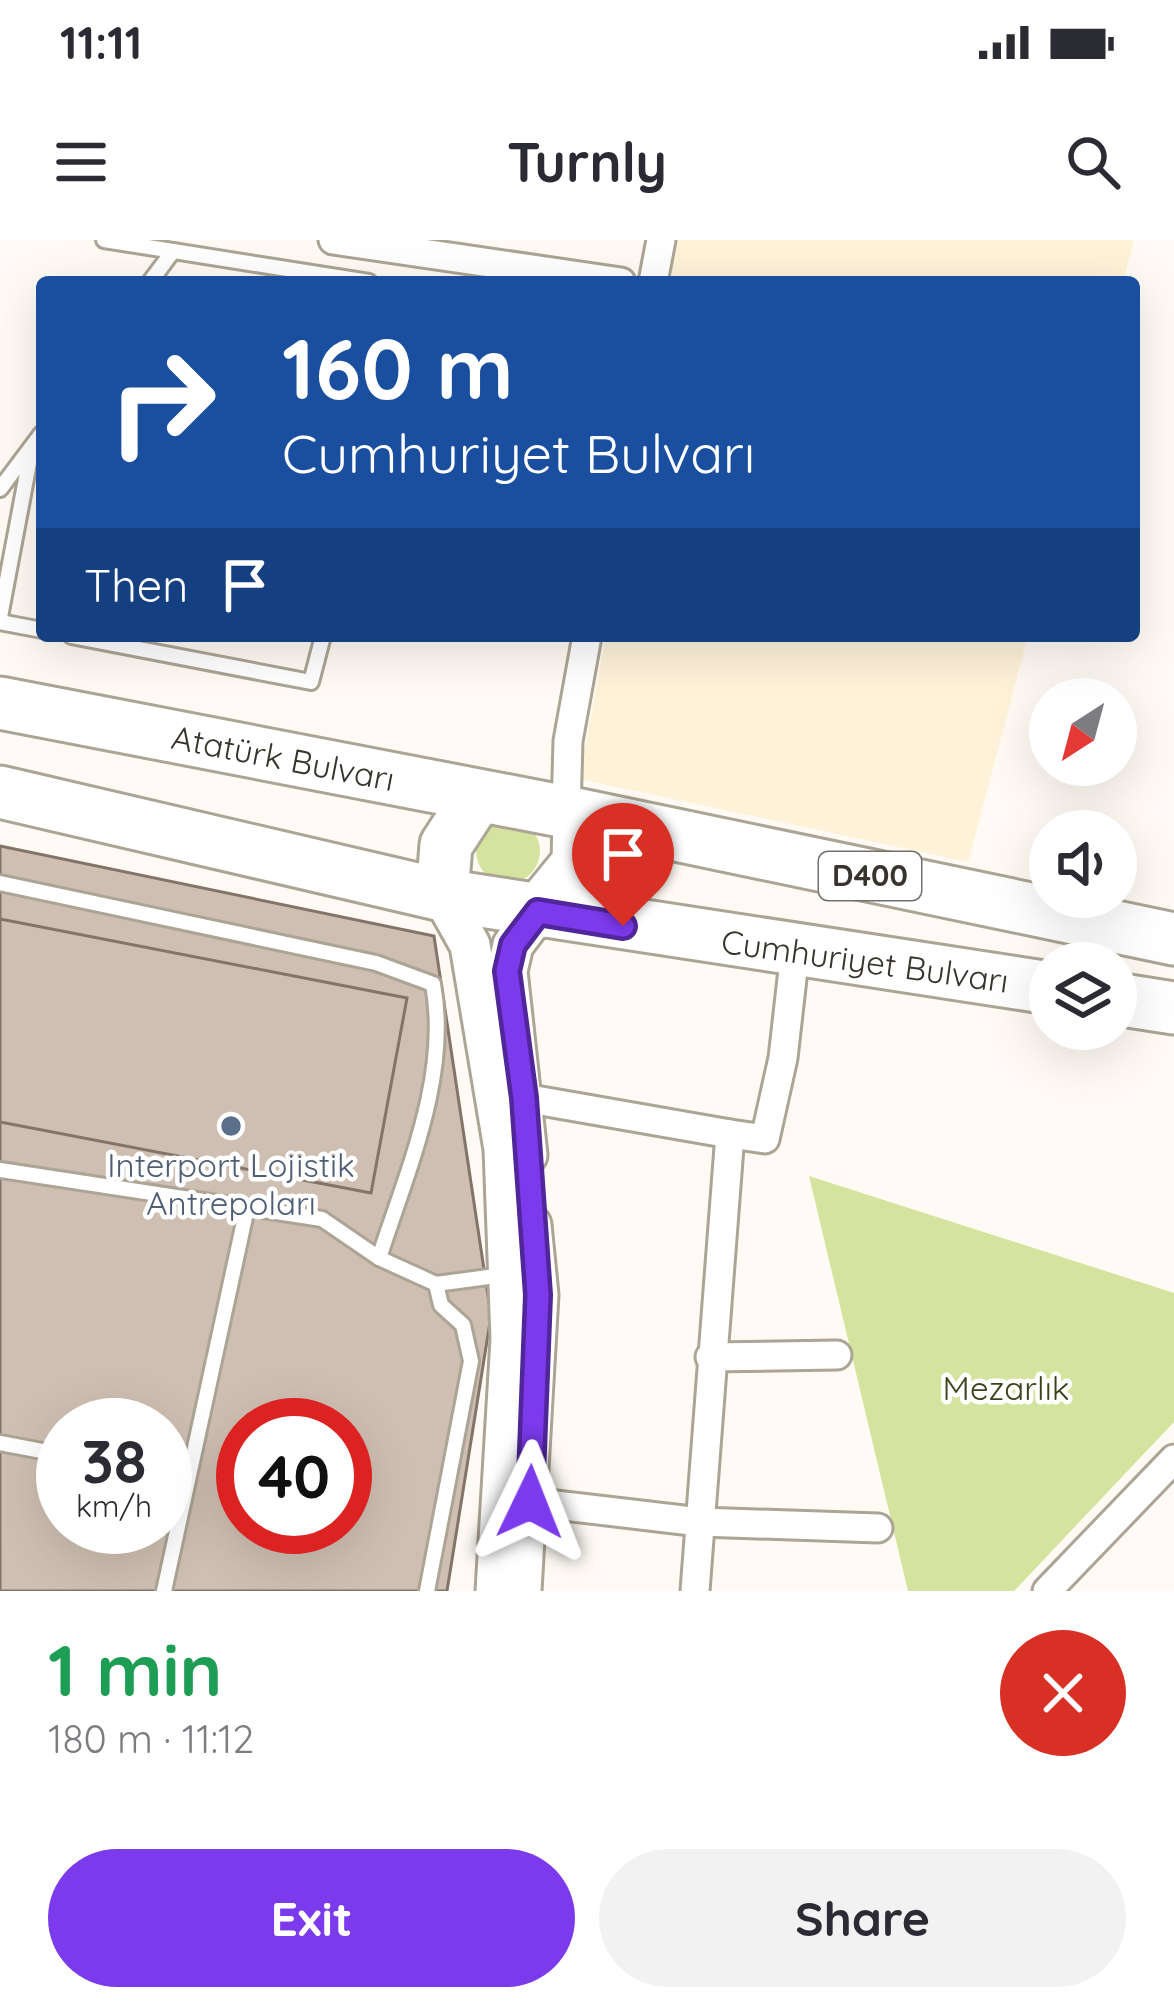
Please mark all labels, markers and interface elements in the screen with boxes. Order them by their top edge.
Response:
text: 11:11 [60,14,142,70]
text: Turnly [507,128,667,196]
icon: menu [48,129,114,195]
icon: search [1060,129,1126,195]
text: 160 m [282,315,514,420]
icon: right [84,324,240,480]
text: Cumhuriyet Bulvarı [282,419,755,487]
icon: arrive [212,552,278,618]
text: Then [84,557,188,613]
north arrow [1029,678,1137,786]
map controls [1029,678,1137,1050]
street label: Atatürk Bulvarı [168,716,398,799]
pin [572,803,674,926]
button: sound [1029,810,1137,918]
icon: arrive [590,821,656,887]
road number: D400 [819,852,921,900]
street label: Cumhuriyet Bulvarı [719,920,1011,1001]
button: layers [1029,942,1137,1050]
marker: Interport Lojistik Antrepoları [218,1113,244,1139]
place label: Interport Lojistik Antrepoları [107,1144,355,1223]
park label: Mezarlık [943,1367,1069,1408]
speed limit sign: 40 [216,1398,372,1554]
text: 38 [81,1423,147,1498]
position arrow [467,1439,593,1565]
text: km/h [76,1487,152,1525]
text: 1 min [48,1624,222,1714]
button: close [1000,1630,1126,1756]
text: 180 m · 11:12 [48,1714,254,1763]
button: Exit [48,1849,575,1987]
button: Share [599,1849,1126,1987]

